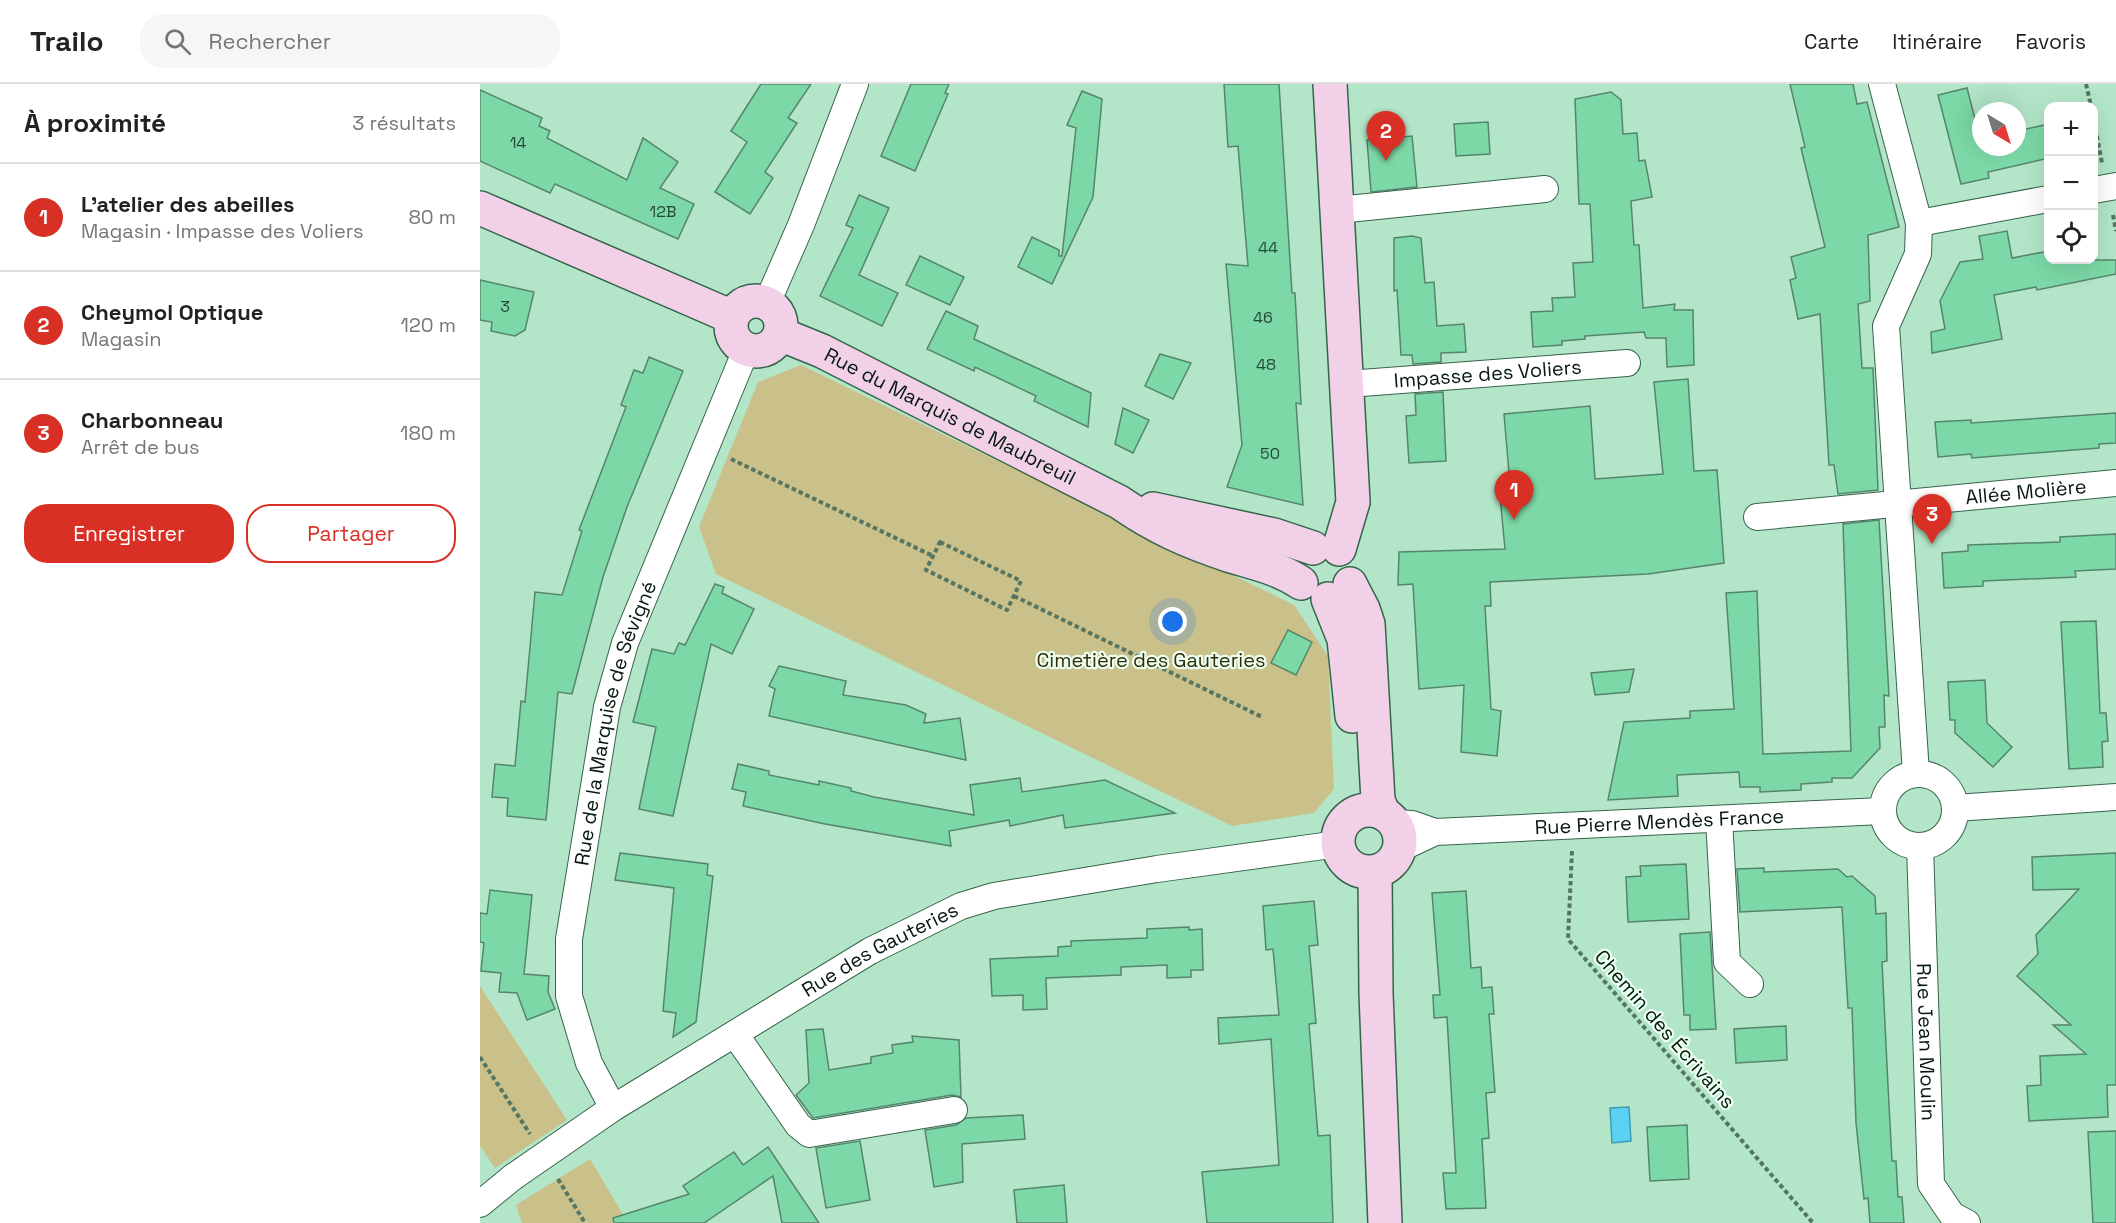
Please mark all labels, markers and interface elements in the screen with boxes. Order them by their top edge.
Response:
search box [140,14,560,68]
text: Trailo [30,23,104,59]
icon: search [161,25,194,58]
text: Rechercher [209,27,331,55]
text: Carte [1804,28,1859,55]
text: Itinéraire [1892,28,1982,55]
text: Favoris [2015,28,2086,55]
north arrow [1972,102,2026,156]
map controls [2044,102,2098,264]
button: + [2044,102,2098,156]
text: À proximité [24,106,166,140]
text: 3 résultats [352,110,456,136]
pin: 2 [1366,112,1406,161]
house number: 14 [510,132,526,153]
button: − [2044,156,2098,210]
text: L'atelier des abeilles [81,190,295,218]
house number: 12B [650,201,676,222]
text: 1 [39,204,48,230]
text: 80 m [408,204,456,230]
button: locate [2044,210,2098,264]
text: Magasin · Impasse des Voliers [81,218,364,244]
house number: 44 [1258,237,1278,258]
house number: 3 [500,296,510,317]
text: Cheymol Optique [81,298,263,326]
house number: 46 [1253,307,1273,328]
text: 2 [38,312,49,338]
text: 120 m [400,312,456,338]
text: Magasin [81,326,162,352]
street label: Rue du Marquis de Maubreuil [820,341,1080,491]
street label: Impasse des Voliers [1393,353,1582,394]
house number: 48 [1256,354,1276,375]
text: Charbonneau [81,406,223,434]
text: 3 [37,420,50,446]
text: 180 m [400,420,456,446]
text: Arrêt de bus [81,434,200,460]
house number: 50 [1260,443,1280,464]
pin: 1 [1494,470,1534,520]
street label: Allée Molière [1964,473,2088,510]
pin: 3 [1912,494,1952,544]
button: Enregistrer [24,504,234,563]
button: Partager [246,504,456,563]
street label: Rue de la Marquise de Sévigné [568,577,662,868]
your location [1158,607,1187,636]
park label: Cimetière des Gauteries [1036,647,1266,673]
street label: Rue Pierre Mendès France [1534,803,1785,840]
street label: Rue des Gauteries [797,897,962,1003]
street label: Chemin des Écrivains [1589,944,1741,1114]
street label: Rue Jean Moulin [1911,963,1942,1121]

